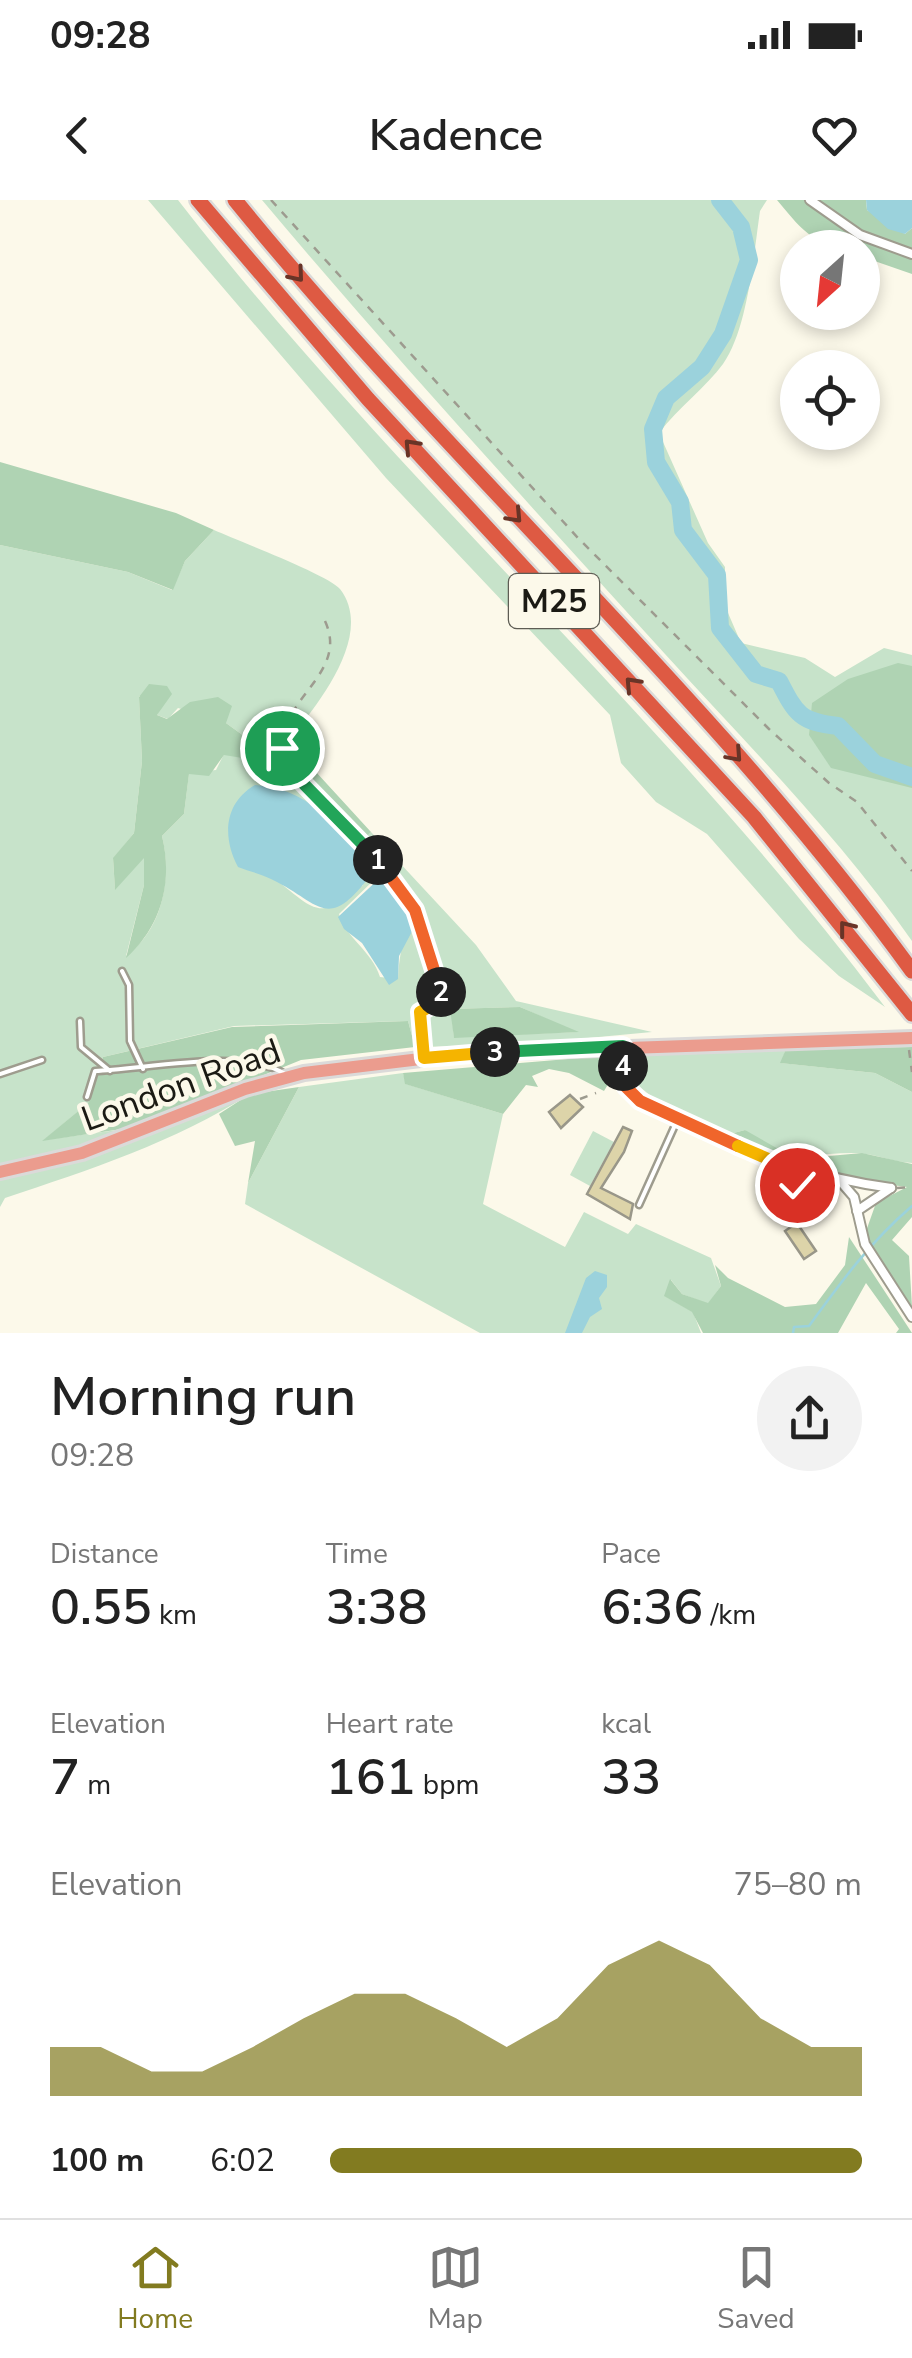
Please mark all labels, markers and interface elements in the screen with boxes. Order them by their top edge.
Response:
text: 09:28 [50,10,151,61]
text: Kadence [369,105,543,166]
icon: back [50,108,105,163]
icon: heart [807,108,862,163]
north arrow [780,230,880,330]
map controls [780,230,880,450]
one-way arrow [286,263,304,282]
button: locate [780,350,880,450]
one-way arrow [405,439,423,458]
one-way arrow [503,505,521,523]
road number: M25 [509,574,599,628]
one-way arrow [626,677,644,696]
pin [240,706,325,791]
icon: arrive [255,721,310,776]
one-way arrow [723,743,741,762]
pin: 1 [353,835,403,885]
text: 1 [370,841,386,879]
one-way arrow [840,921,858,939]
pin: 2 [416,967,466,1017]
text: 2 [433,973,449,1011]
street label: London Road [75,1027,287,1143]
pin: 3 [470,1027,520,1077]
text: 3 [487,1033,503,1071]
pin: 4 [598,1041,648,1091]
text: 4 [615,1047,631,1085]
pin [755,1143,840,1228]
icon: check [770,1158,825,1213]
text: Morning run [50,1359,356,1434]
button: share [757,1366,862,1471]
text: 09:28 [50,1434,134,1477]
text: Distance [50,1535,159,1573]
text: Time [326,1535,388,1573]
text: Pace [601,1535,661,1573]
text: 0.55 [50,1573,152,1642]
text: 3:38 [326,1573,428,1642]
text: 6:36 [601,1573,703,1642]
text: km [152,1596,197,1634]
text: /km [703,1596,756,1634]
text: Elevation [50,1705,166,1743]
text: Heart rate [326,1705,454,1743]
text: kcal [601,1705,651,1743]
text: 7 [50,1743,80,1812]
text: 161 [326,1743,416,1812]
text: 33 [601,1743,661,1812]
text: m [80,1766,111,1804]
text: bpm [416,1766,479,1804]
text: Elevation [50,1863,183,1906]
text: 75–80 m [734,1863,862,1906]
text: 100 m [50,2139,144,2182]
text: 6:02 [210,2139,275,2182]
tab: Home [117,2240,193,2338]
tab: Map [428,2240,483,2338]
tab: Saved [717,2240,795,2338]

